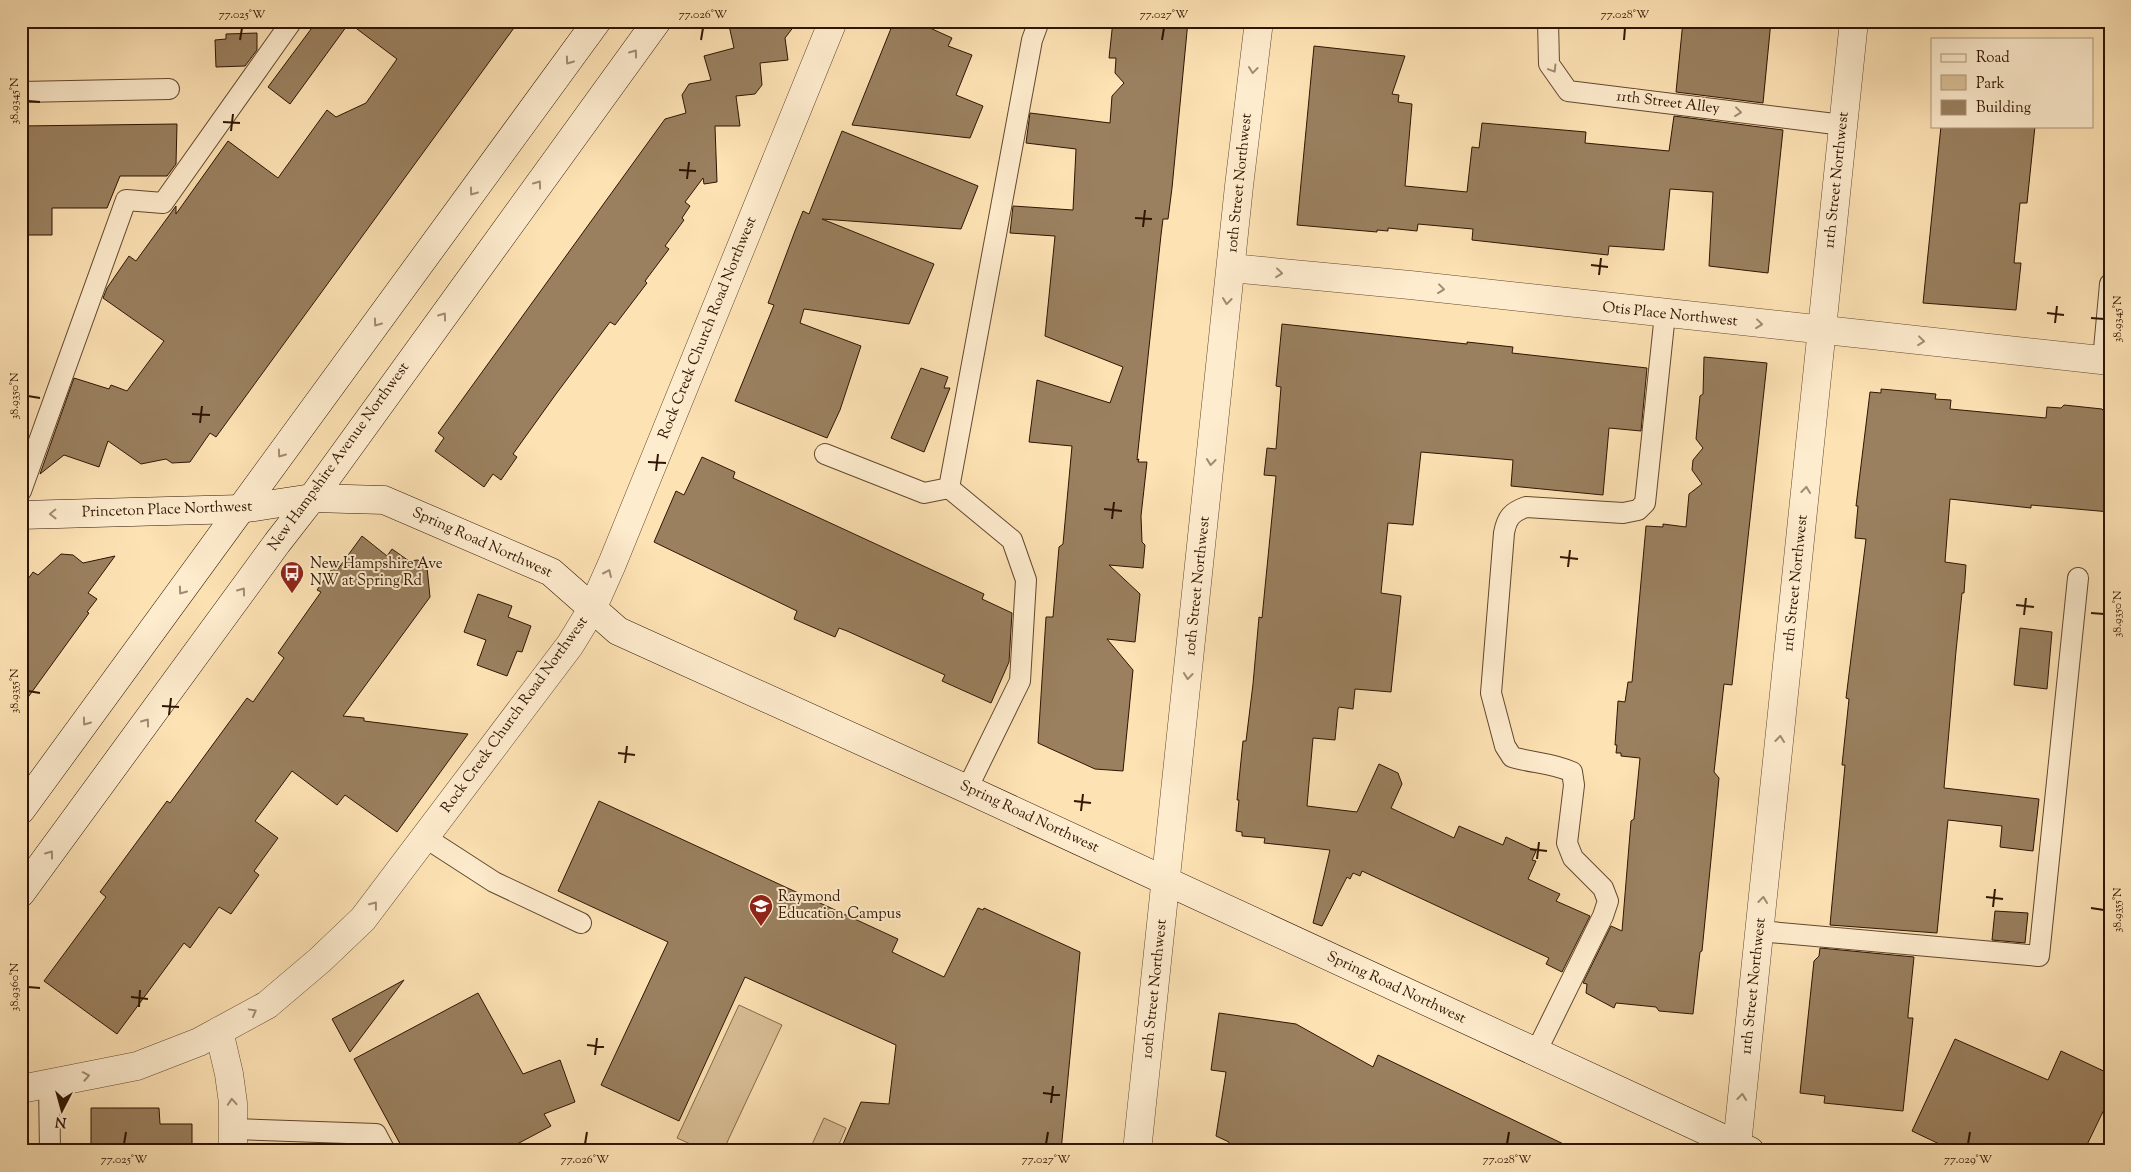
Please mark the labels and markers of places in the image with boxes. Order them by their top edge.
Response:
place label: New Hampshire Ave NW at Spring Rd [310,554,443,592]
bus stop icon: New Hampshire Ave NW at Spring Rd [279,560,305,594]
place label: Raymond Education Campus [778,887,901,925]
school or university icon: Raymond Education Campus [748,893,774,927]

